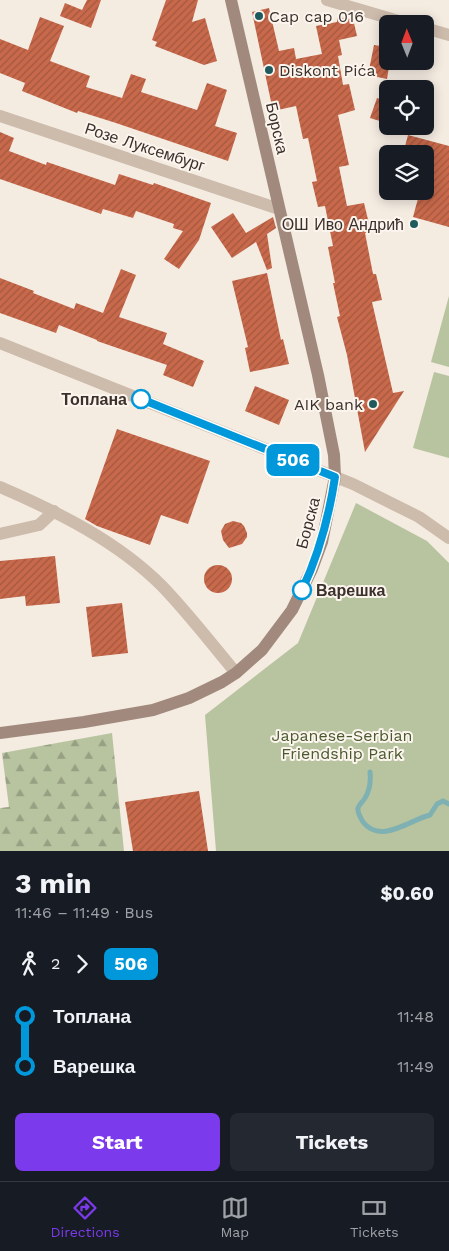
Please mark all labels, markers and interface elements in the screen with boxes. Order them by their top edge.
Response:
place label: Cap cap 016 [269,7,364,26]
marker: Cap cap 016 [253,10,265,22]
north arrow [379,15,434,70]
map controls [379,15,434,200]
place label: Diskont Pića [279,61,376,80]
marker: Diskont Pića [263,64,275,76]
button: locate [379,80,434,135]
street label: Борска [262,100,292,156]
street label: Розе Луксембург [83,119,208,175]
button: layers [379,145,434,200]
place label: ОШ Иво Андрић [282,215,404,234]
marker: ОШ Иво Андрић [408,218,420,230]
marker: Топлана [131,389,151,409]
place label: Топлана [61,390,127,409]
place label: AIK bank [294,395,363,414]
marker: AIK bank [367,398,379,410]
line badge: 506 [264,444,322,476]
text: 506 [276,449,310,470]
street label: Борска [292,495,324,551]
marker: Варешка [292,580,312,600]
place label: Варешка [316,581,385,600]
park label: Japanese-Serbian Friendship Park [272,726,412,763]
text: 3 min [15,867,91,900]
text: $0.60 [380,882,434,905]
text: 11:46 – 11:49 · Bus [15,903,153,922]
icon: walk [15,950,43,978]
icon: forward [68,950,96,978]
text: 506 [114,953,148,974]
text: 2 [51,954,60,973]
text: Топлана [53,1005,131,1028]
text: 11:48 [397,1007,434,1026]
text: Варешка [53,1055,135,1078]
text: 11:49 [397,1057,434,1076]
button: Start [15,1113,220,1171]
button: Tickets [230,1113,434,1171]
tab: Directions [50,1194,120,1240]
tab: Map [220,1194,249,1240]
tab: Tickets [350,1194,399,1240]

